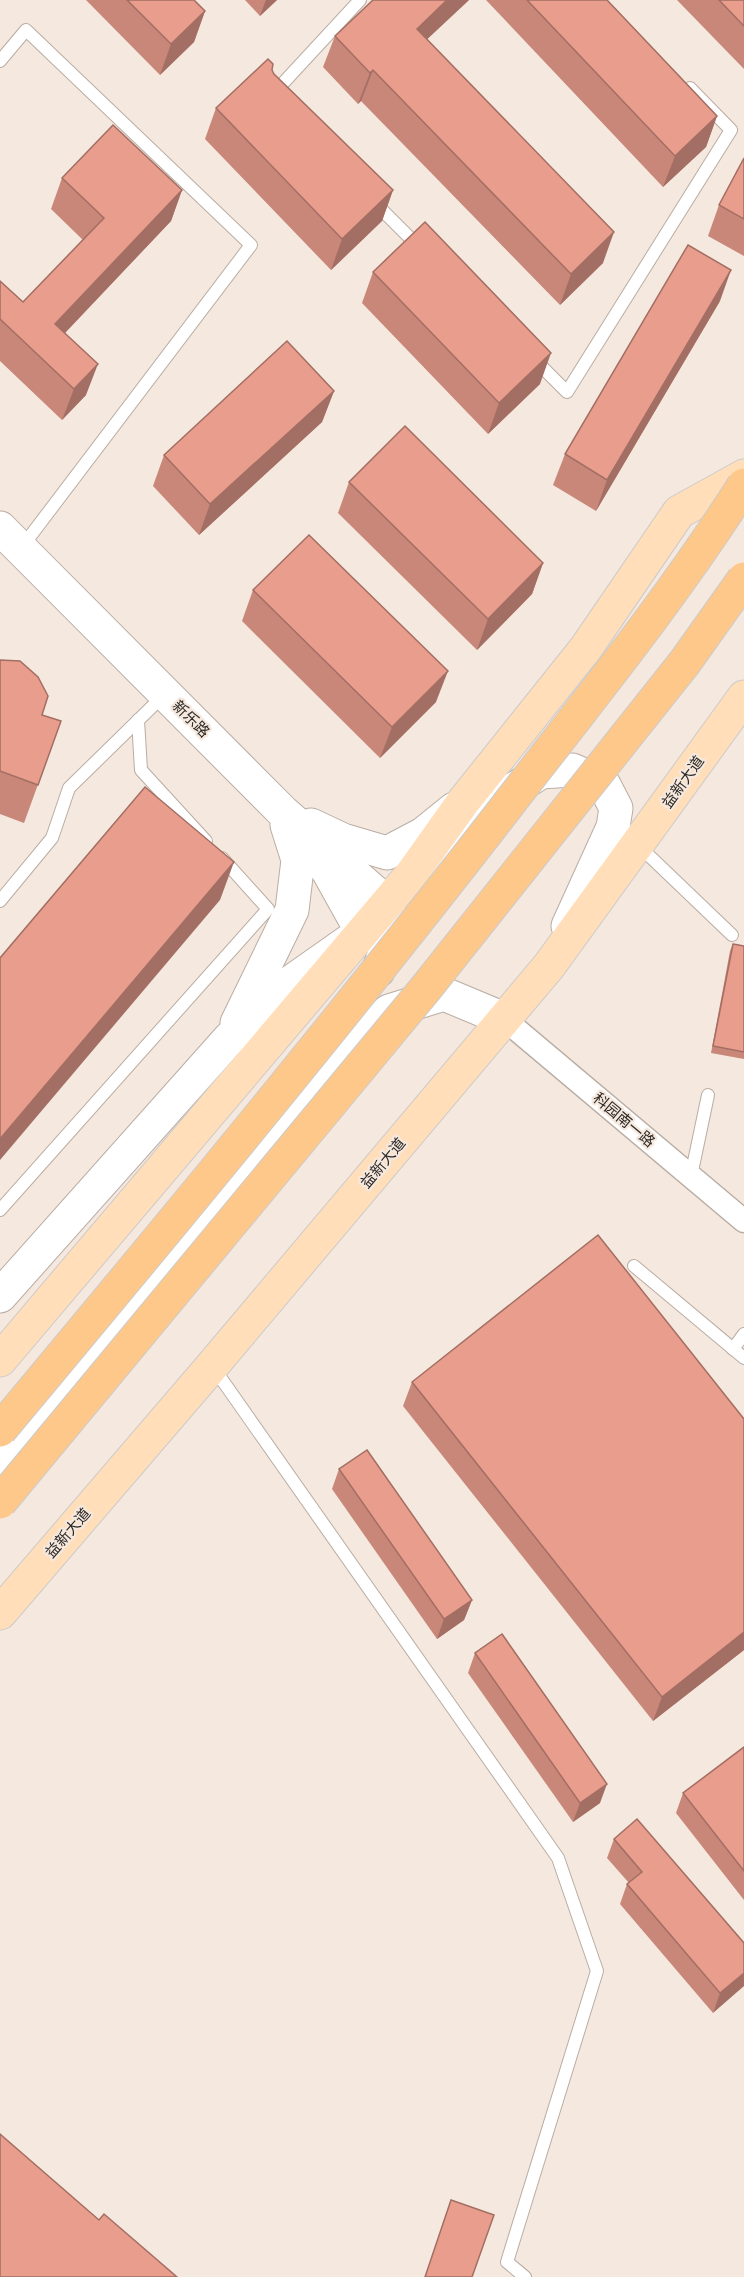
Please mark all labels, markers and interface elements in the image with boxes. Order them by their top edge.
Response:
street label: 新乐路 [169,696,214,741]
street label: 益新大道 [657,752,707,811]
street label: 科园南一路 [590,1088,659,1150]
street label: 益新大道 [356,1134,408,1191]
street label: 益新大道 [41,1504,94,1561]

